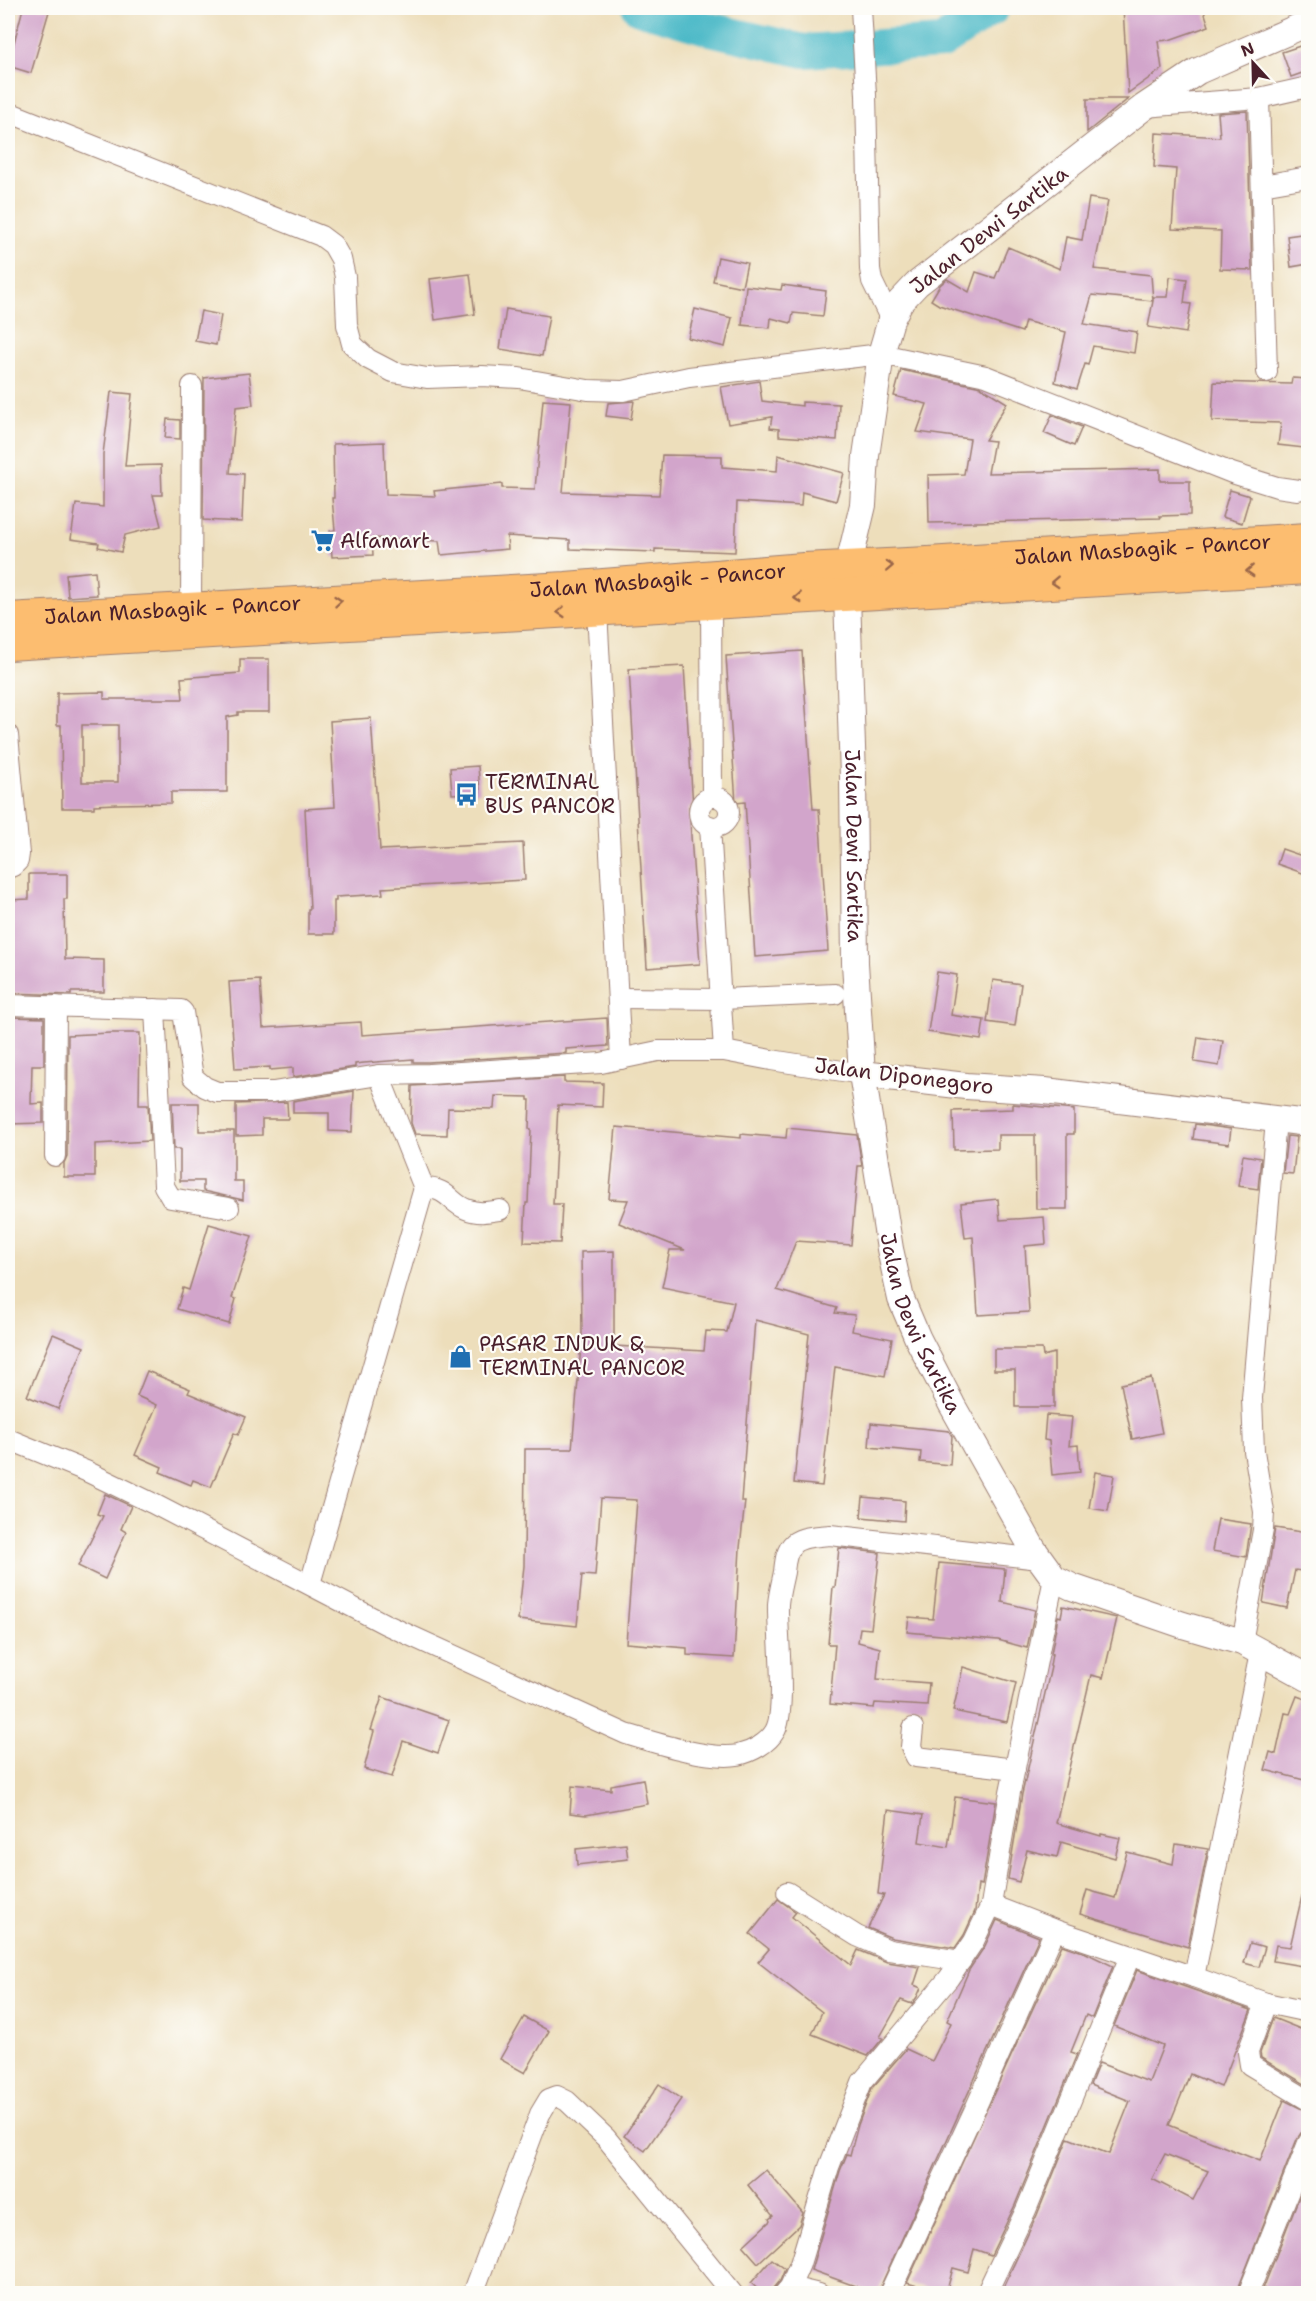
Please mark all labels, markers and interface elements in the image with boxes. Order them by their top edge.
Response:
north arrow [1223,33,1283,93]
text: N [1238,37,1257,62]
street label: Jalan Dewi Sartika [904,159,1074,301]
place label: Alfamart [340,527,430,555]
street label: Jalan Masbagik - Pancor [1013,527,1272,572]
supermarket icon: Alfamart [309,528,335,554]
street label: Jalan Masbagik - Pancor [529,556,787,604]
one-way arrow [885,559,894,572]
one-way arrow [1246,565,1255,578]
one-way arrow [1051,576,1060,589]
street label: Jalan Masbagik - Pancor [43,589,302,631]
one-way arrow [793,591,802,604]
one-way arrow [334,595,343,608]
one-way arrow [557,606,566,619]
street label: Jalan Dewi Sartika [838,749,869,943]
place label: TERMINAL BUS PANCOR [485,768,615,820]
bus stop icon: TERMINAL BUS PANCOR [454,781,480,807]
street label: Jalan Diponegoro [813,1051,995,1101]
street label: Jalan Dewi Sartika [874,1231,968,1419]
place label: PASAR INDUK & TERMINAL PANCOR [479,1330,685,1382]
shop icon: PASAR INDUK & TERMINAL PANCOR [448,1343,474,1369]

